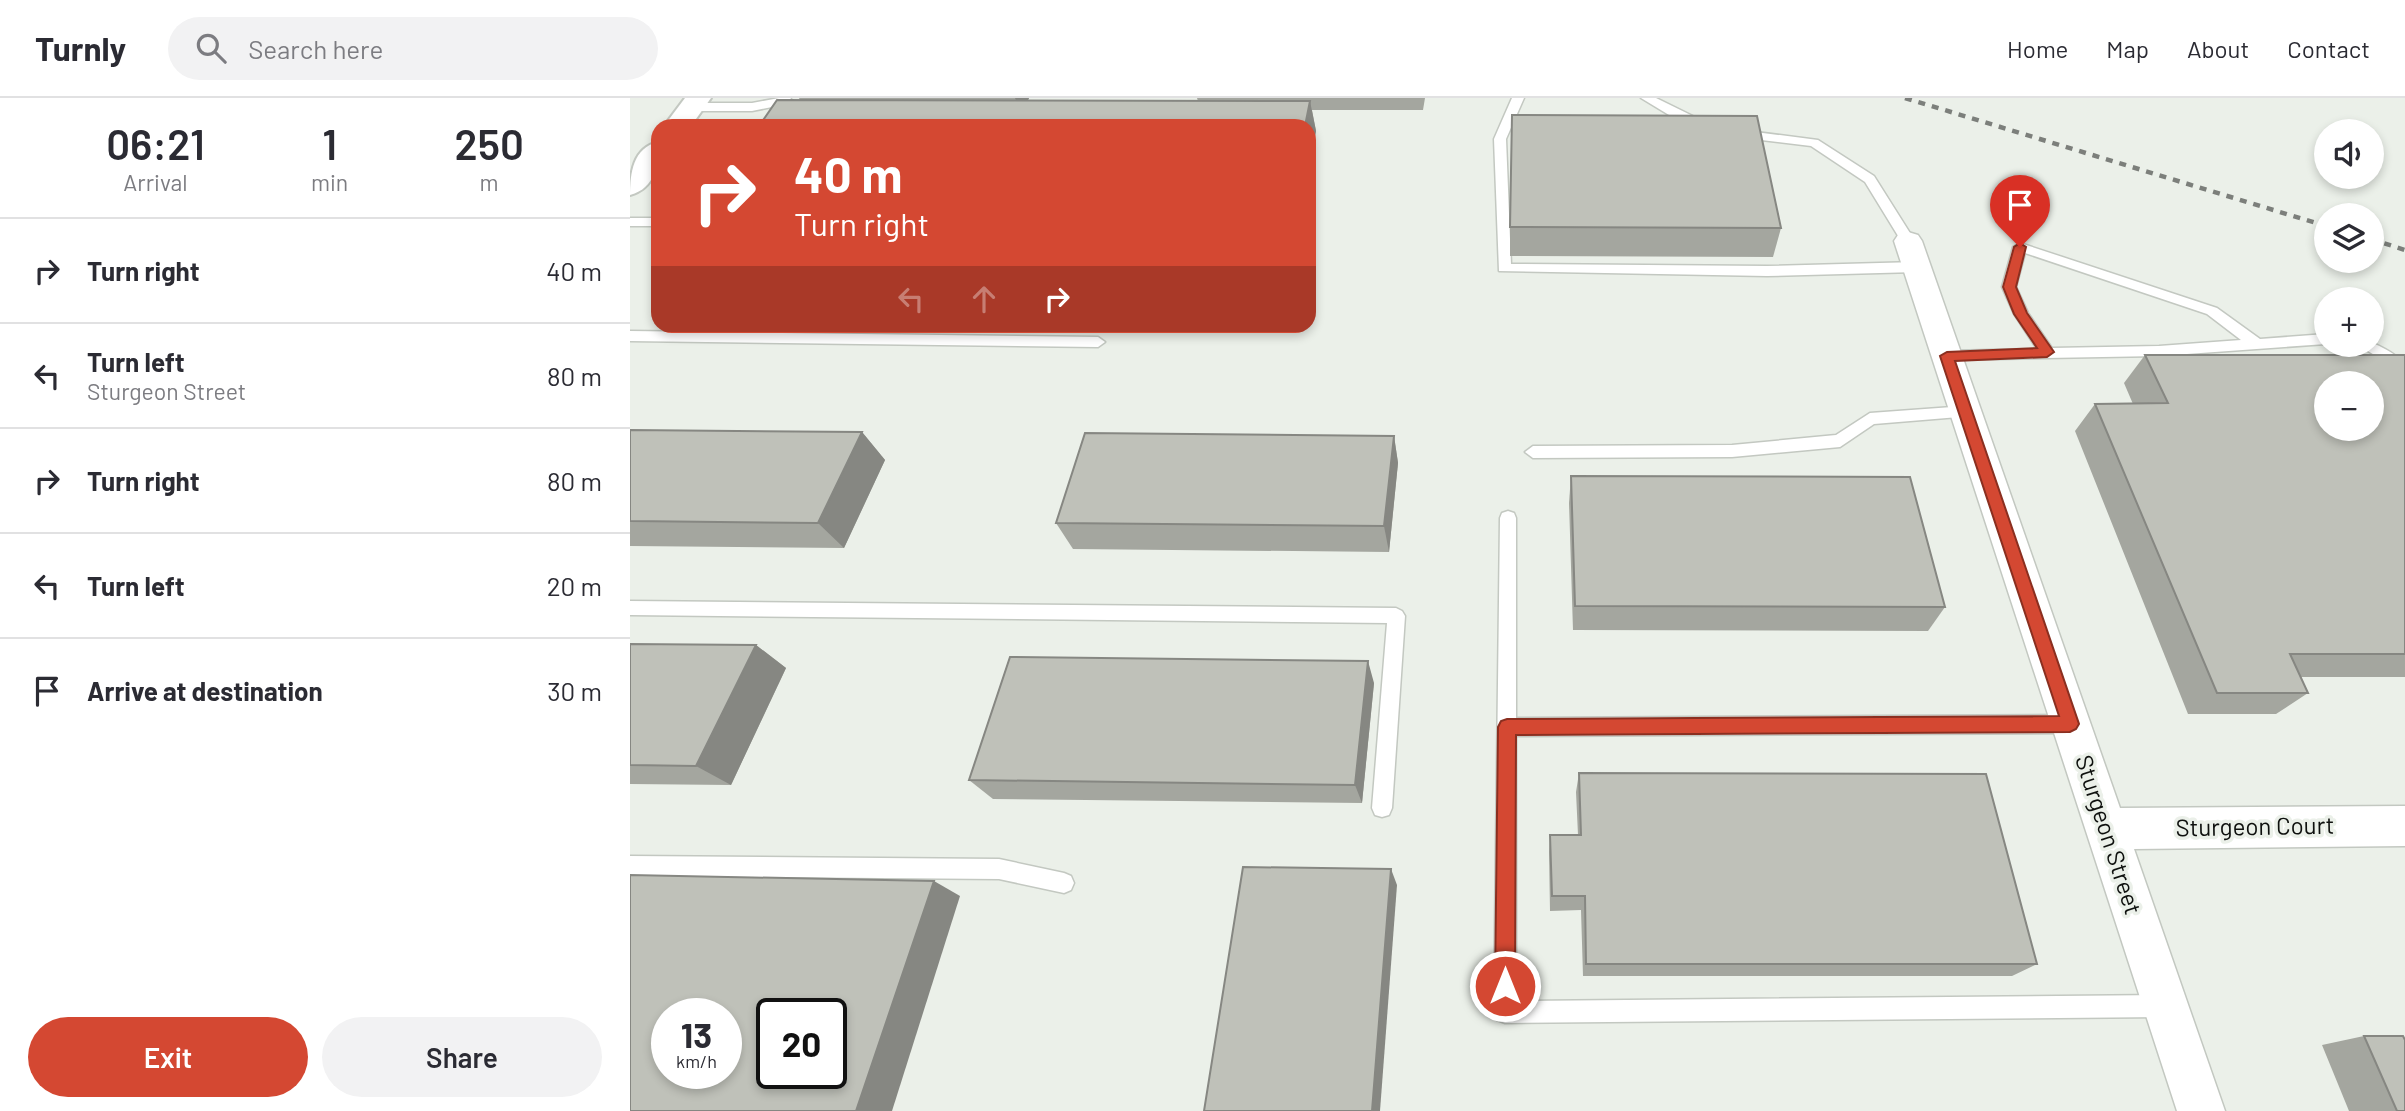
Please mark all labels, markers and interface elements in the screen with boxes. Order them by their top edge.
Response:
search box [168,17,658,80]
text: Turnly [35,28,126,68]
icon: search [192,29,230,67]
text: Search here [248,33,383,64]
text: Home [2007,34,2068,63]
text: Map [2106,34,2149,63]
text: About [2187,34,2249,63]
text: Contact [2287,34,2370,63]
text: 06:21 [106,118,205,168]
text: 1 [322,118,337,168]
text: 250 [454,118,524,168]
map controls [2314,119,2384,441]
button: sound [2314,119,2384,189]
text: 40 m [794,144,902,203]
icon: right [679,147,770,238]
text: Arrival [123,168,188,196]
text: min [311,168,348,196]
text: m [480,168,499,196]
pin [1990,175,2050,247]
icon: arrive [2001,186,2039,224]
button: layers [2314,203,2384,273]
text: Turn right [794,204,929,242]
icon: right [28,252,66,290]
text: Turn right [87,255,200,286]
text: 40 m [546,255,602,286]
icon: left [892,280,930,318]
icon: ahead [965,280,1003,318]
icon: right [1038,280,1076,318]
button: + [2314,287,2384,357]
text: Turn left [87,346,185,377]
icon: left [28,357,66,395]
text: 80 m [547,360,602,391]
button: − [2314,371,2384,441]
text: Sturgeon Street [87,377,246,405]
icon: right [28,462,66,500]
text: Turn right [87,465,200,496]
text: 80 m [547,465,602,496]
icon: left [28,567,66,605]
text: Turn left [87,570,185,601]
text: 20 m [547,570,602,601]
icon: arrive [28,672,66,710]
text: Arrive at destination [87,675,323,706]
text: 30 m [547,675,602,706]
street label: Sturgeon Street [2070,751,2149,918]
street label: Sturgeon Court [2175,810,2335,841]
position arrow [1468,949,1542,1023]
speed limit sign: 20 [756,998,847,1089]
text: 13 [681,1013,712,1055]
button: Exit [28,1017,308,1097]
button: Share [322,1017,602,1097]
text: km/h [676,1050,717,1072]

